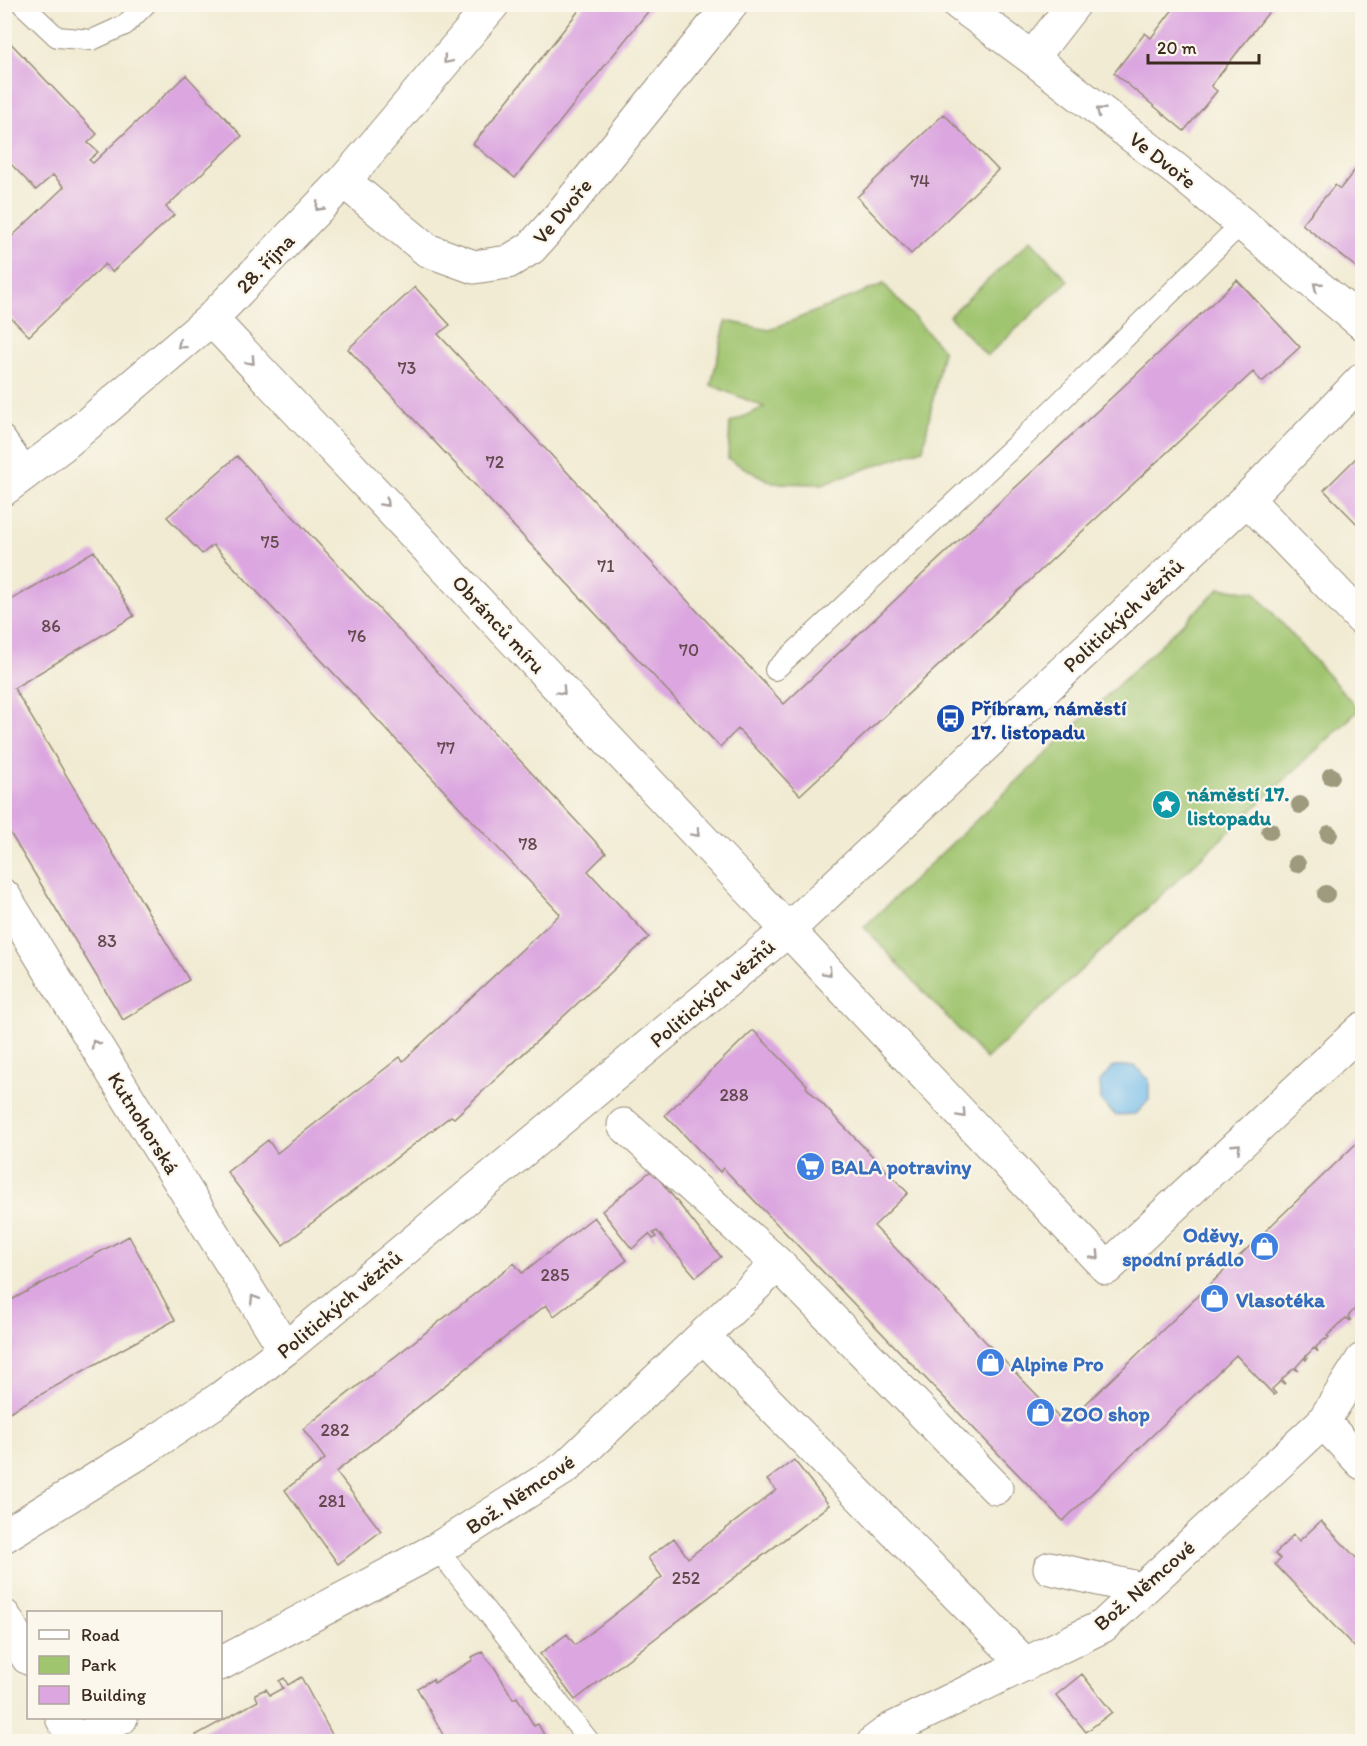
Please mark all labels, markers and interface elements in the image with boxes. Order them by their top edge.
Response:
scale bar [1148,27,1259,65]
text: 20 m [1157,37,1197,59]
one-way arrow [443,53,454,64]
one-way arrow [1096,107,1107,118]
street label: Ve Dvoře [1124,126,1202,194]
house number: 74 [910,170,930,192]
street label: Ve Dvoře [527,173,597,249]
one-way arrow [315,200,326,211]
street label: 28. října [230,228,300,298]
one-way arrow [1313,282,1324,293]
one-way arrow [177,337,188,348]
one-way arrow [244,354,255,365]
house number: 73 [398,357,417,379]
house number: 72 [486,451,505,473]
one-way arrow [378,496,389,507]
house number: 75 [261,531,279,553]
street label: Politických vězňů [1058,553,1189,677]
house number: 71 [597,555,615,577]
street label: Obránců míru [447,570,551,679]
house number: 86 [41,615,61,637]
house number: 76 [348,625,366,647]
house number: 70 [679,639,699,661]
one-way arrow [555,684,566,694]
place label: Příbram, náměstí 17. listopadu [971,695,1127,745]
bus stop icon: Příbram, náměstí 17. listopadu [934,703,966,735]
house number: 77 [437,737,455,759]
place label: náměstí 17. listopadu [1186,781,1290,831]
place icon: náměstí 17. listopadu [1150,789,1182,821]
one-way arrow [689,826,700,836]
house number: 78 [519,833,538,855]
house number: 83 [97,930,117,952]
street label: Politických vězňů [644,933,780,1053]
one-way arrow [820,965,831,976]
one-way arrow [92,1040,103,1051]
street label: Kutnohorská [103,1067,185,1179]
house number: 288 [719,1084,749,1106]
one-way arrow [954,1107,965,1118]
one-way arrow [1230,1143,1241,1154]
supermarket icon: BALA potraviny [794,1150,826,1182]
place label: BALA potraviny [831,1154,972,1180]
place label: Oděvy, spodní prádlo [1122,1222,1244,1272]
shop icon: Oděvy, spodní prádlo [1249,1230,1281,1262]
street label: Politických vězňů [271,1244,407,1364]
one-way arrow [1088,1249,1099,1260]
house number: 285 [541,1264,569,1286]
shop icon: Vlasotéka [1199,1283,1231,1315]
place label: Vlasotéka [1236,1287,1326,1312]
one-way arrow [250,1295,261,1306]
shop icon: Alpine Pro [974,1347,1006,1379]
place label: Alpine Pro [1010,1351,1104,1377]
shop icon: ZOO shop [1024,1397,1056,1429]
place label: ZOO shop [1061,1401,1150,1427]
house number: 282 [321,1419,350,1441]
street label: Bož. Němcové [461,1448,579,1540]
house number: 281 [318,1490,346,1512]
street label: Bož. Němcové [1088,1534,1200,1636]
house number: 252 [672,1567,701,1589]
legend [27,1611,222,1719]
text: Road [81,1624,120,1646]
text: Park [81,1654,116,1676]
text: Building [81,1684,147,1706]

